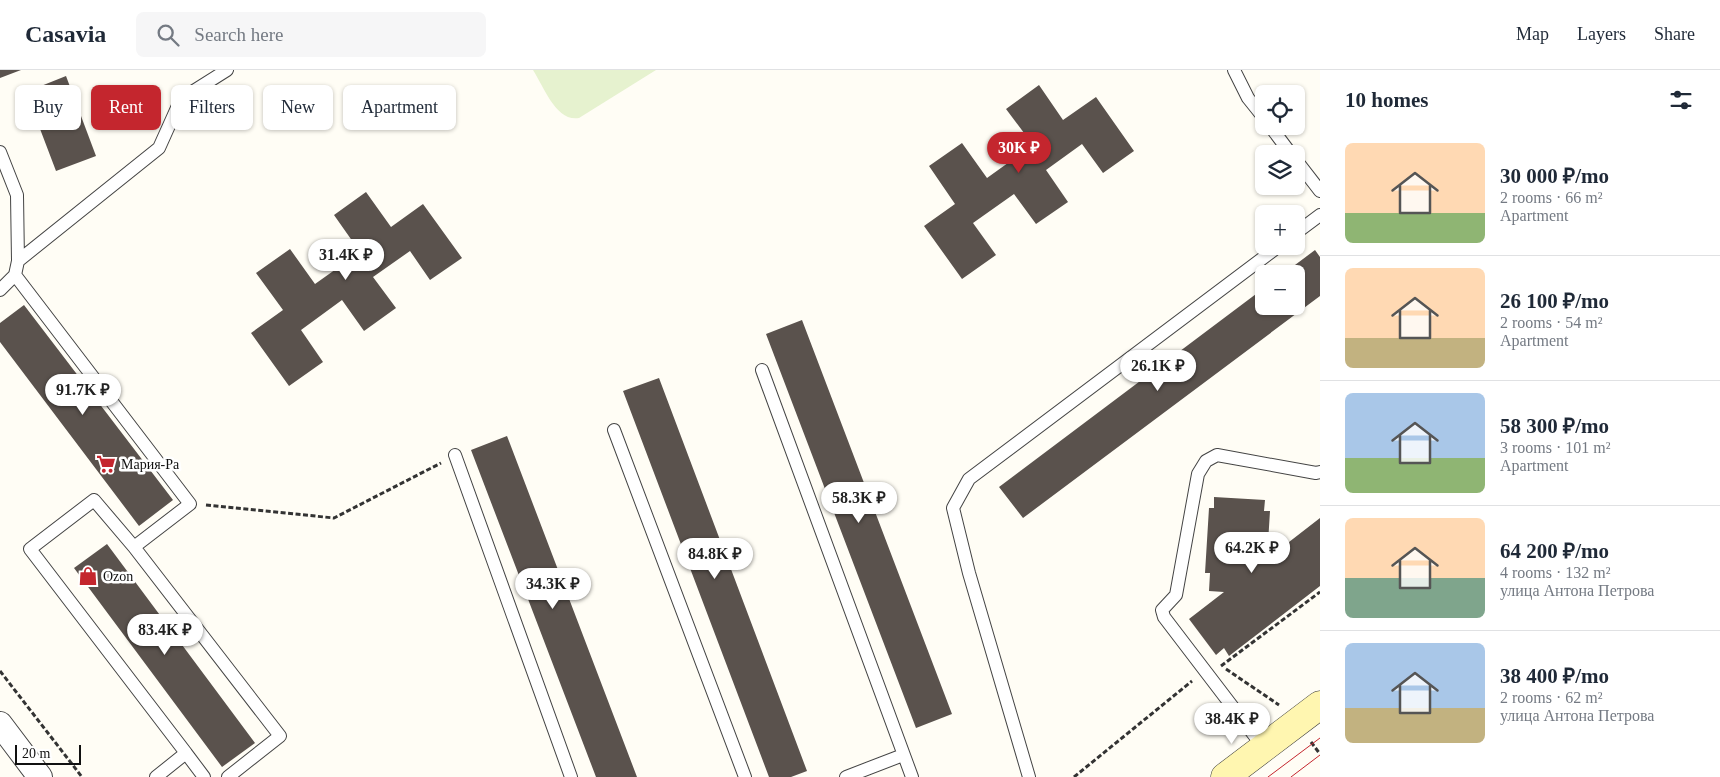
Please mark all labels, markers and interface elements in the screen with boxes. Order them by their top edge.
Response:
search box [136,12,486,57]
text: Casavia [25,21,106,47]
icon: search [154,21,182,49]
text: Search here [194,24,283,45]
text: Map [1516,24,1549,44]
text: Layers [1577,24,1626,44]
text: Share [1654,24,1695,44]
chip: Buy [15,85,81,130]
chip: Rent [91,85,161,130]
chip: Filters [171,85,253,130]
chip: New [263,85,333,130]
chip: Apartment [343,85,456,130]
map controls [1255,85,1305,315]
button: locate [1255,85,1305,135]
icon: filters [1667,86,1695,114]
text: 10 homes [1345,88,1428,112]
pin: 30K ₽ [984,132,1054,174]
text: 30K ₽ [998,139,1040,156]
button: layers [1255,145,1305,195]
icon: home [1385,163,1445,223]
text: 30 000 ₽/mo [1500,164,1609,188]
text: 2 rooms · 66 m² [1500,189,1603,206]
button: + [1255,205,1305,255]
text: Apartment [1500,207,1568,224]
pin: 31.4K ₽ [300,238,392,281]
text: 31.4K ₽ [319,246,373,263]
button: − [1255,265,1305,315]
icon: home [1385,288,1445,348]
text: 26 100 ₽/mo [1500,289,1609,313]
text: 2 rooms · 54 m² [1500,314,1603,331]
text: Apartment [1500,332,1568,349]
pin: 26.1K ₽ [1112,350,1204,392]
text: 26.1K ₽ [1131,357,1185,374]
pin: 91.7K ₽ [37,374,129,416]
text: 91.7K ₽ [56,381,110,398]
icon: home [1385,413,1445,473]
text: 58 300 ₽/mo [1500,414,1609,438]
text: 3 rooms · 101 m² [1500,439,1611,456]
supermarket icon: Мария-Ра [95,453,117,475]
place label: Мария-Ра [121,457,180,472]
text: Apartment [1500,457,1568,474]
pin: 58.3K ₽ [813,482,905,524]
text: 58.3K ₽ [832,489,886,506]
pin: 64.2K ₽ [1206,532,1298,574]
pin: 84.8K ₽ [669,538,761,580]
icon: home [1385,538,1445,598]
text: 64.2K ₽ [1225,539,1279,556]
text: 64 200 ₽/mo [1500,539,1609,563]
text: 84.8K ₽ [688,545,742,562]
text: 4 rooms · 132 m² [1500,564,1611,581]
shop icon: Ozon [77,565,99,587]
pin: 34.3K ₽ [507,568,599,610]
place label: Ozon [103,569,133,584]
text: 34.3K ₽ [526,575,580,592]
text: улица Антона Петрова [1500,582,1654,599]
pin: 83.4K ₽ [119,614,211,656]
text: 83.4K ₽ [138,621,192,638]
icon: home [1385,663,1445,723]
text: 38 400 ₽/mo [1500,664,1609,688]
text: 2 rooms · 62 m² [1500,689,1603,706]
pin: 38.4K ₽ [1186,702,1278,745]
text: улица Антона Петрова [1500,707,1654,724]
text: 38.4K ₽ [1205,710,1259,727]
scale bar [15,742,81,765]
text: 20 m [22,746,50,761]

